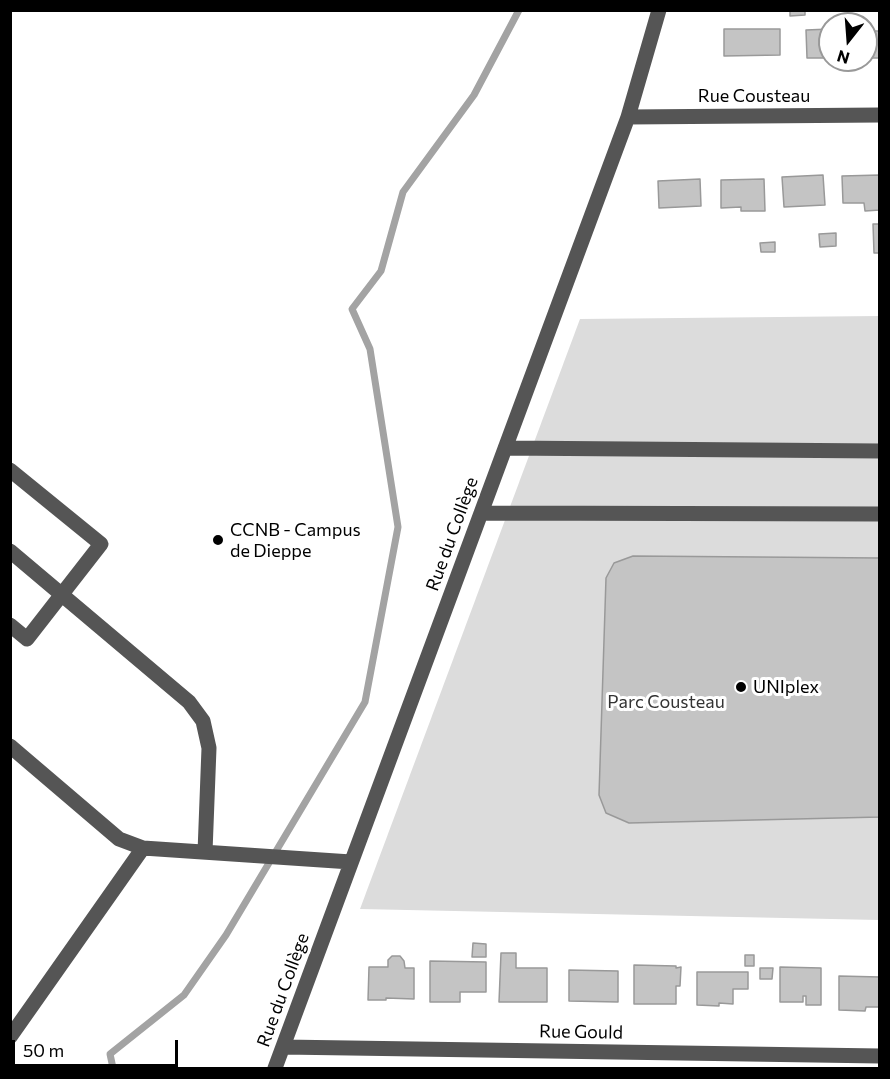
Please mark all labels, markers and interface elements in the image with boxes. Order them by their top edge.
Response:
north arrow [818,12,878,72]
text: N [835,47,852,69]
street label: Rue Cousteau [698,85,810,107]
street label: Rue du Collège [421,474,483,594]
place label: CCNB - Campus de Dieppe [230,519,361,562]
marker: CCNB - Campus de Dieppe [211,533,225,547]
place label: UNIplex [753,676,819,698]
marker: UNIplex [734,680,748,694]
park label: Parc Cousteau [607,691,725,713]
street label: Rue du Collège [252,930,314,1050]
street label: Rue Gould [539,1020,623,1044]
scale bar [15,1028,182,1066]
text: 50 m [23,1039,64,1061]

